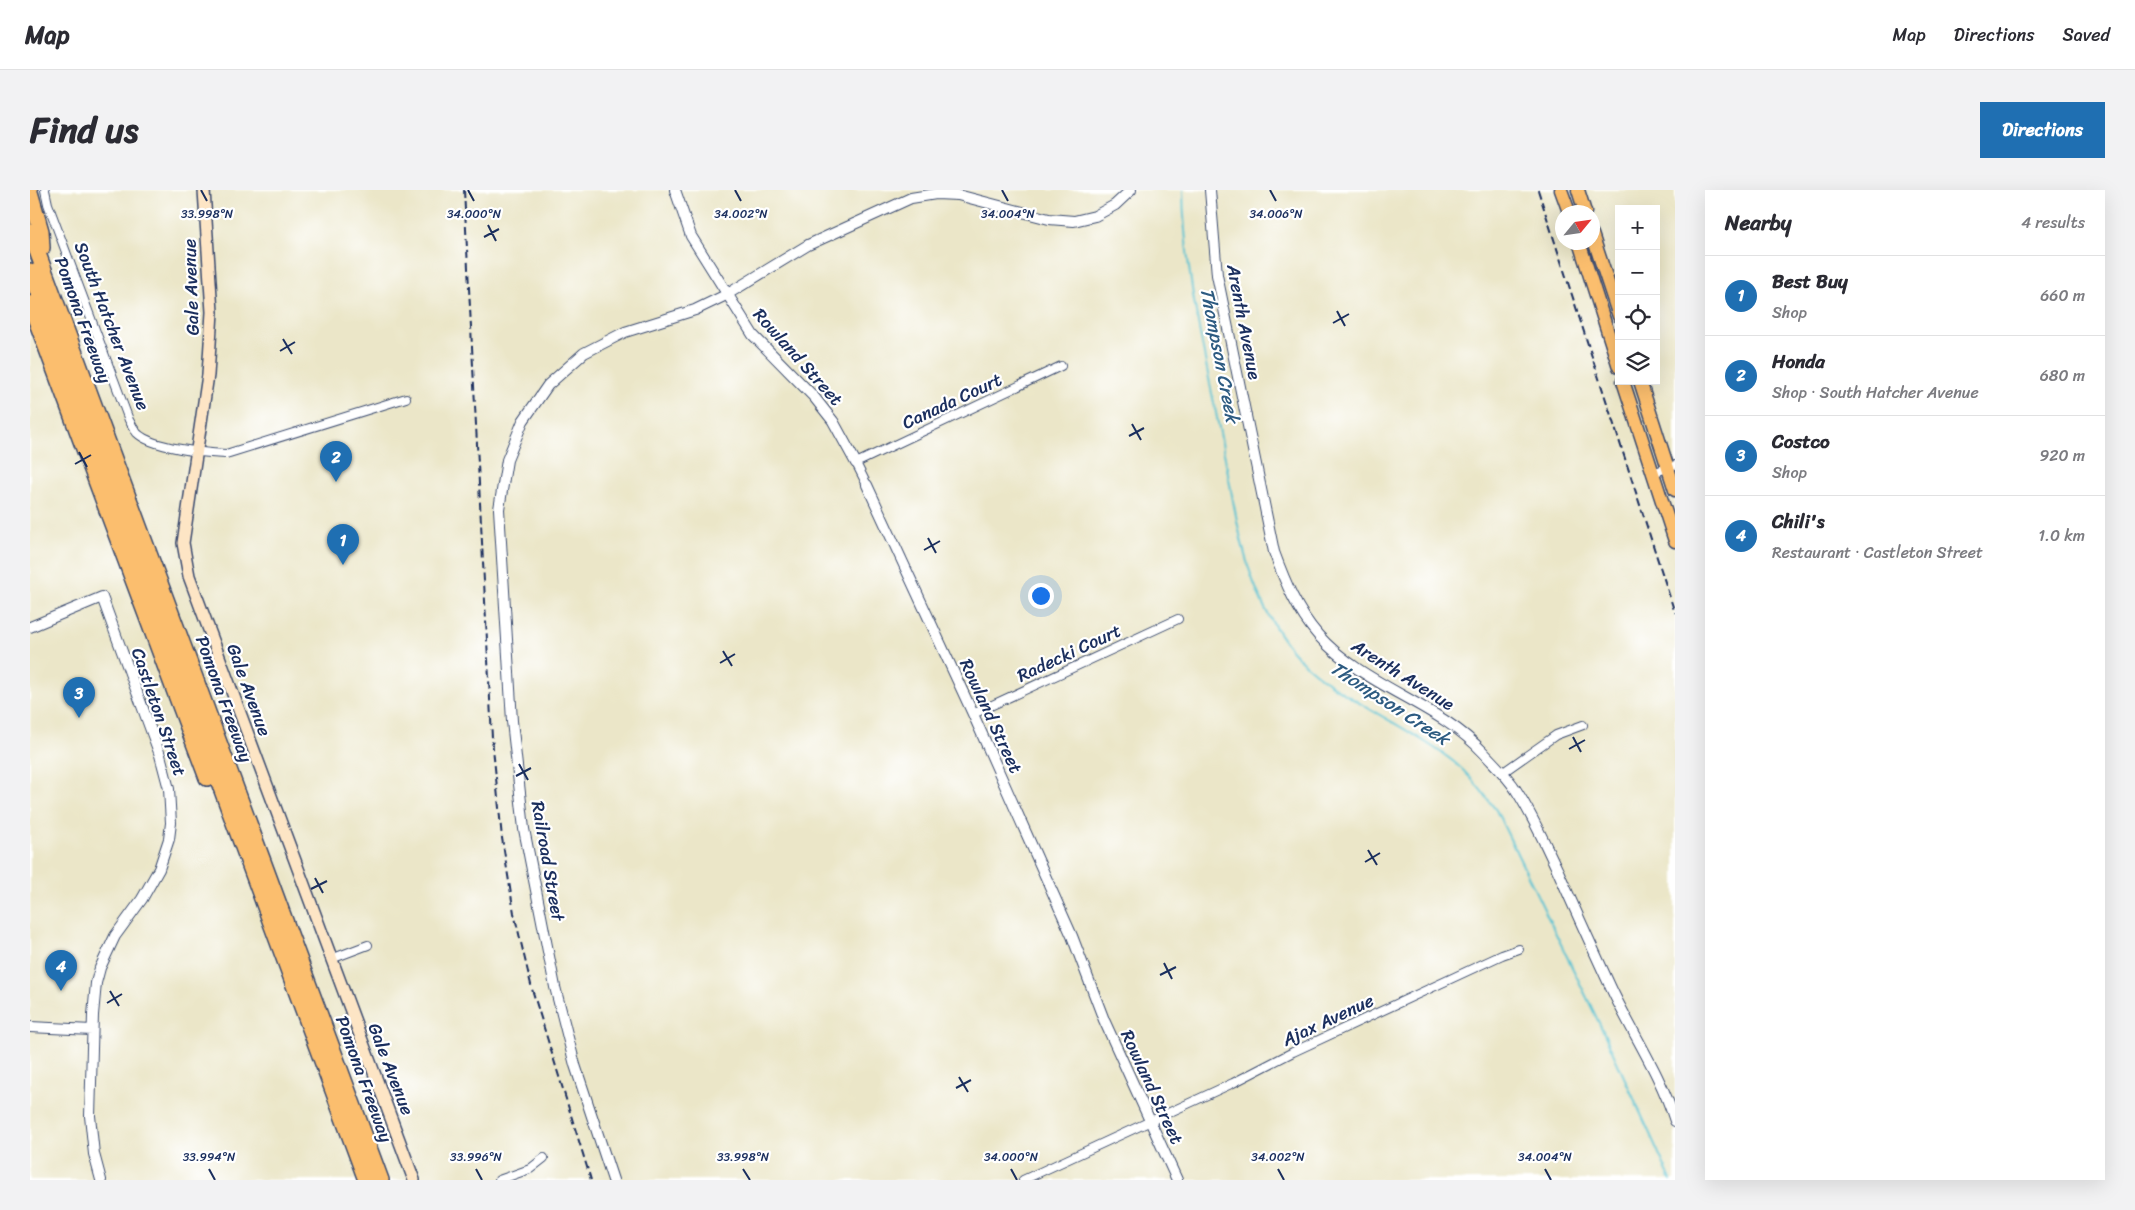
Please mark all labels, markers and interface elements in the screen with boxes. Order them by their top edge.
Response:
text: Map [25,14,69,56]
text: Map [1893,19,1926,51]
text: Directions [1954,19,2035,51]
text: Saved [2063,19,2110,51]
text: Find us [30,99,138,161]
button: Directions [1980,102,2105,158]
text: 33.998°N [181,203,234,225]
text: 34.000°N [447,203,502,225]
text: 34.002°N [714,203,768,225]
text: 34.004°N [981,203,1036,225]
text: 34.006°N [1249,203,1303,225]
text: Nearby [1725,204,1791,242]
north arrow [1555,205,1600,250]
map controls [1615,205,1660,385]
button: + [1615,205,1660,250]
text: 4 results [2021,208,2085,237]
street label: South Hatcher Avenue [65,237,159,415]
street label: Gale Avenue [173,238,209,336]
button: − [1615,250,1660,295]
street label: Pomona Freeway [45,252,121,389]
street label: Arenth Avenue [1217,261,1271,383]
text: Best Buy [1772,265,1848,298]
text: 1 [1738,281,1744,310]
text: 660 m [2040,281,2085,310]
water label: Thompson Creek [1191,285,1250,428]
button: locate [1615,295,1660,340]
text: Shop [1772,298,1807,327]
street label: Rowland Street [745,300,851,414]
button: layers [1615,340,1660,385]
text: Honda [1772,345,1825,378]
text: 2 [1736,361,1746,390]
text: 680 m [2040,361,2085,390]
street label: Canada Court [897,364,1008,438]
text: Shop · South Hatcher Avenue [1772,378,1979,407]
text: Costco [1772,425,1830,458]
pin: 2 [320,441,352,482]
text: 3 [1737,441,1745,470]
text: 920 m [2039,441,2085,470]
text: Shop [1772,458,1807,487]
text: Chili's [1772,505,1825,538]
text: 4 [1736,521,1746,550]
text: 1.0 km [2038,521,2085,550]
pin: 1 [327,524,359,565]
text: Restaurant · Castleton Street [1772,538,1983,567]
your location [1028,583,1054,609]
street label: Radecki Court [1011,615,1127,691]
street label: Arenth Avenue [1344,630,1461,720]
street label: Pomona Freeway [186,631,262,768]
street label: Gale Avenue [217,639,281,741]
street label: Castleton Street [122,643,196,781]
water label: Thompson Creek [1324,652,1459,756]
street label: Rowland Street [950,653,1032,779]
pin: 3 [63,677,95,718]
street label: Railroad Street [522,798,574,924]
pin: 4 [45,950,77,991]
street label: Ajax Avenue [1276,985,1379,1056]
street label: Pomona Freeway [326,1011,402,1148]
street label: Gale Avenue [359,1018,423,1120]
street label: Rowland Street [1111,1024,1193,1150]
text: 33.994°N [183,1146,236,1168]
text: 33.996°N [450,1146,503,1168]
text: 33.998°N [717,1146,770,1168]
text: 34.000°N [984,1146,1039,1168]
text: 34.002°N [1251,1146,1305,1168]
text: 34.004°N [1518,1146,1573,1168]

